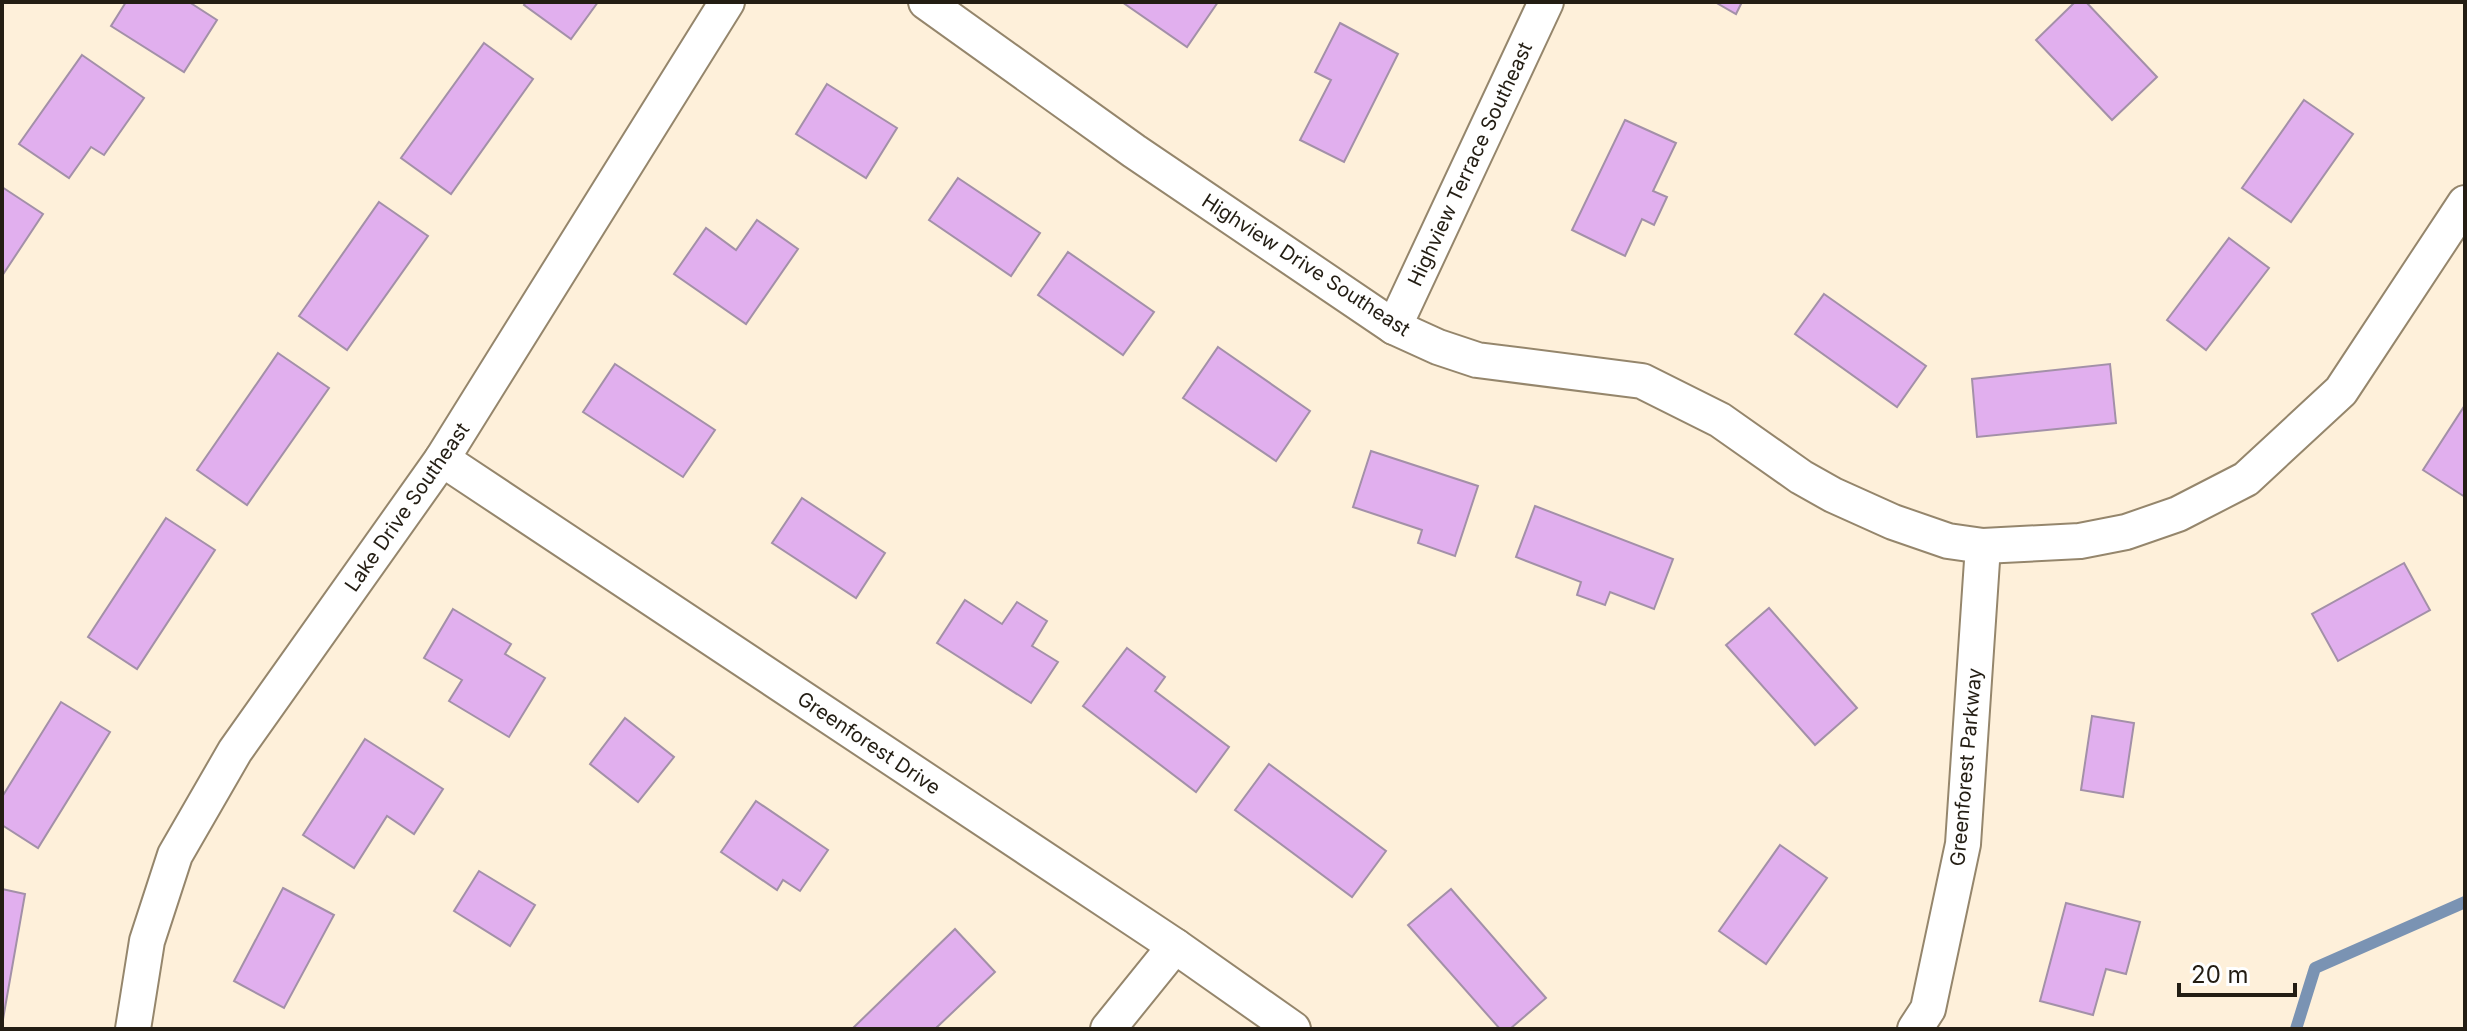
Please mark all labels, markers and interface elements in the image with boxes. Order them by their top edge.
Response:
street label: Highview Terrace Southeast [1403,38,1537,290]
street label: Highview Drive Southeast [1197,189,1415,342]
street label: Lake Drive Southeast [340,417,475,596]
street label: Greenforest Parkway [1945,667,1987,867]
street label: Greenforest Drive [793,686,945,800]
scale bar [2179,947,2295,997]
text: 20 m [2191,960,2249,989]

